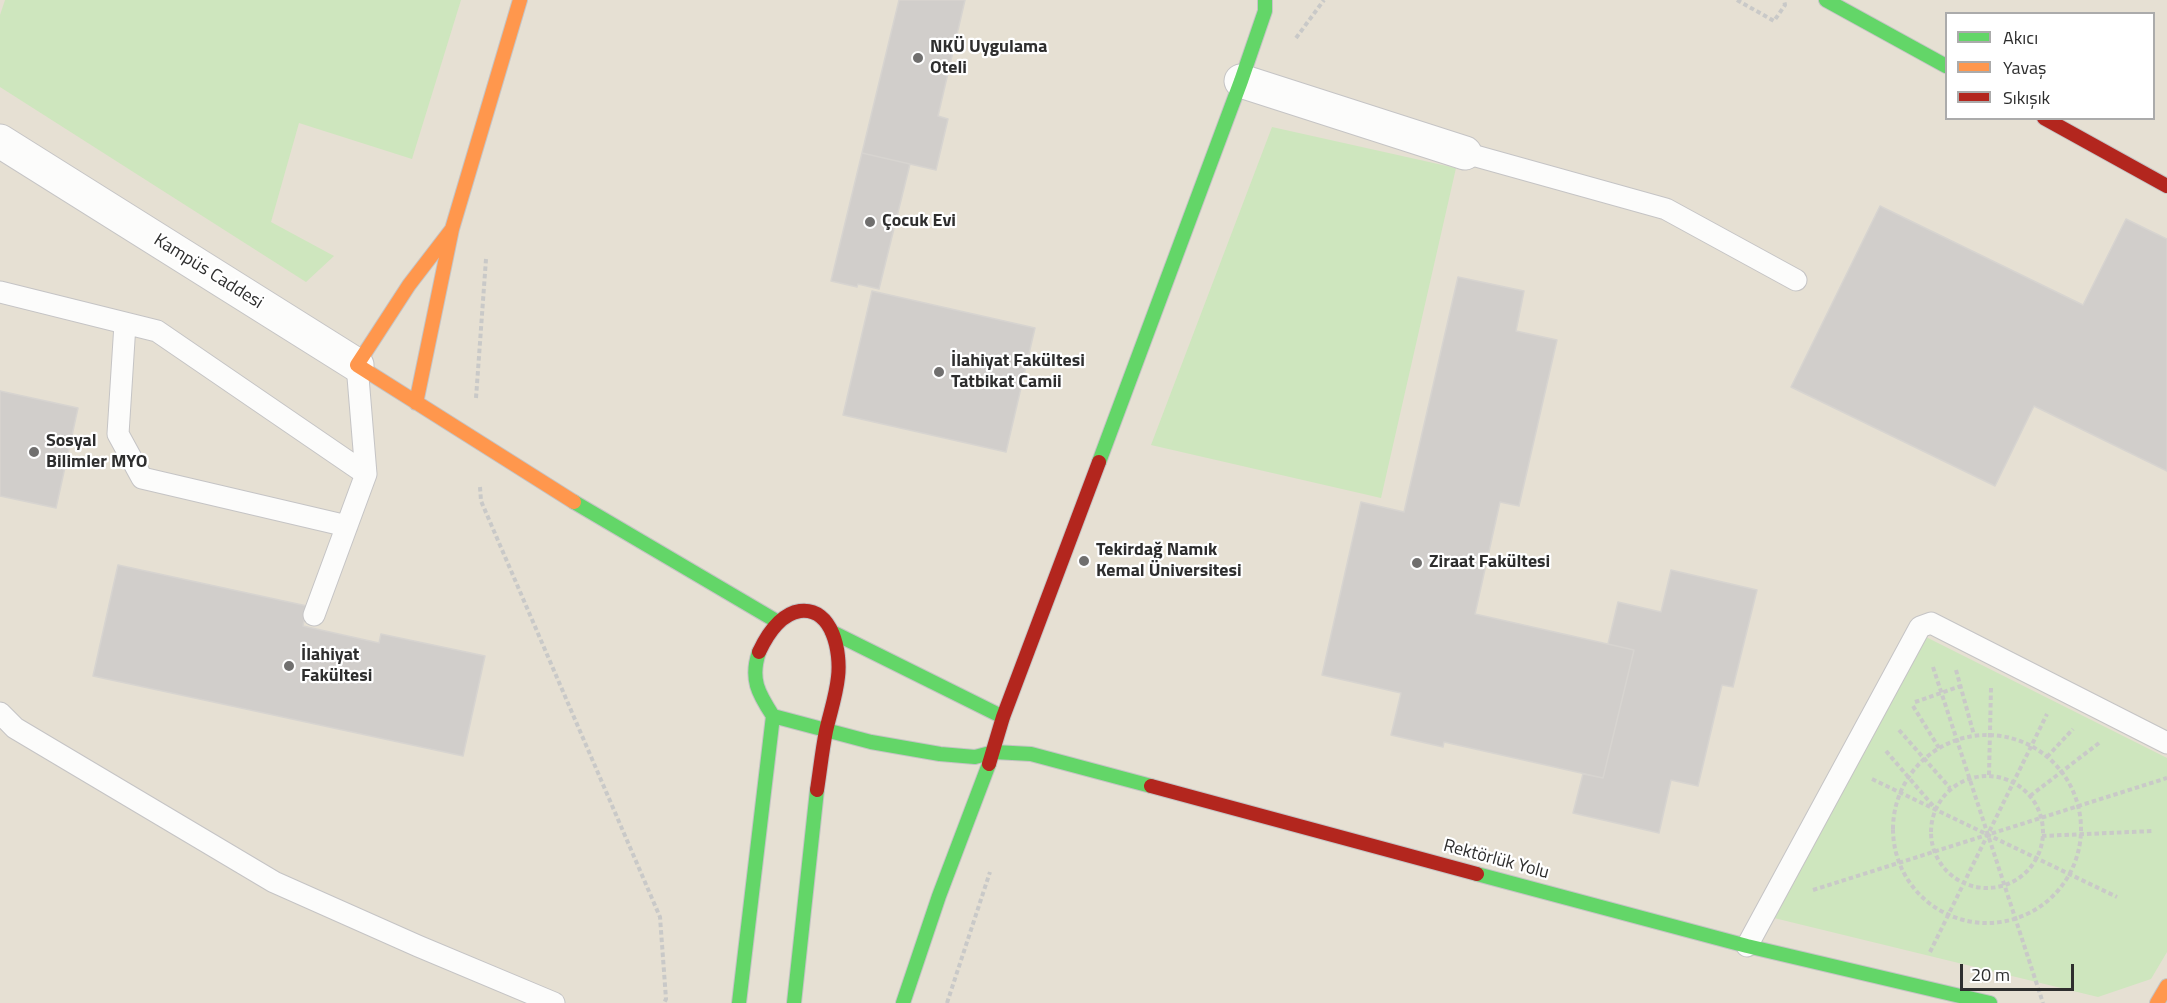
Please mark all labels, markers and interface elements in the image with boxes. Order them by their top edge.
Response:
legend [1945,12,2155,120]
text: Akıcı [2003,24,2038,51]
place label: NKÜ Uygulama Oteli [930,37,1047,80]
marker: NKÜ Uygulama Oteli [911,51,925,65]
text: Yavaş [2003,54,2046,81]
text: Sıkışık [2003,84,2050,111]
place label: Çocuk Evi [882,211,956,233]
marker: Çocuk Evi [863,215,877,229]
street label: Kampüs Caddesi [149,230,267,314]
place label: İlahiyat Fakültesi Tatbikat Camii [951,351,1085,394]
marker: İlahiyat Fakültesi Tatbikat Camii [932,365,946,379]
place label: Sosyal Bilimler MYO [46,431,148,474]
marker: Sosyal Bilimler MYO [27,445,41,459]
place label: Tekirdağ Namık Kemal Üniversitesi [1096,540,1242,582]
place label: Ziraat Fakültesi [1429,552,1550,574]
marker: Tekirdağ Namık Kemal Üniversitesi [1077,554,1091,568]
marker: Ziraat Fakültesi [1410,556,1424,570]
place label: İlahiyat Fakültesi [301,645,372,688]
marker: İlahiyat Fakültesi [282,659,296,673]
street label: Rektörlük Yolu [1441,836,1551,884]
scale bar [1963,952,2077,990]
text: 20 m [1971,961,2010,988]

